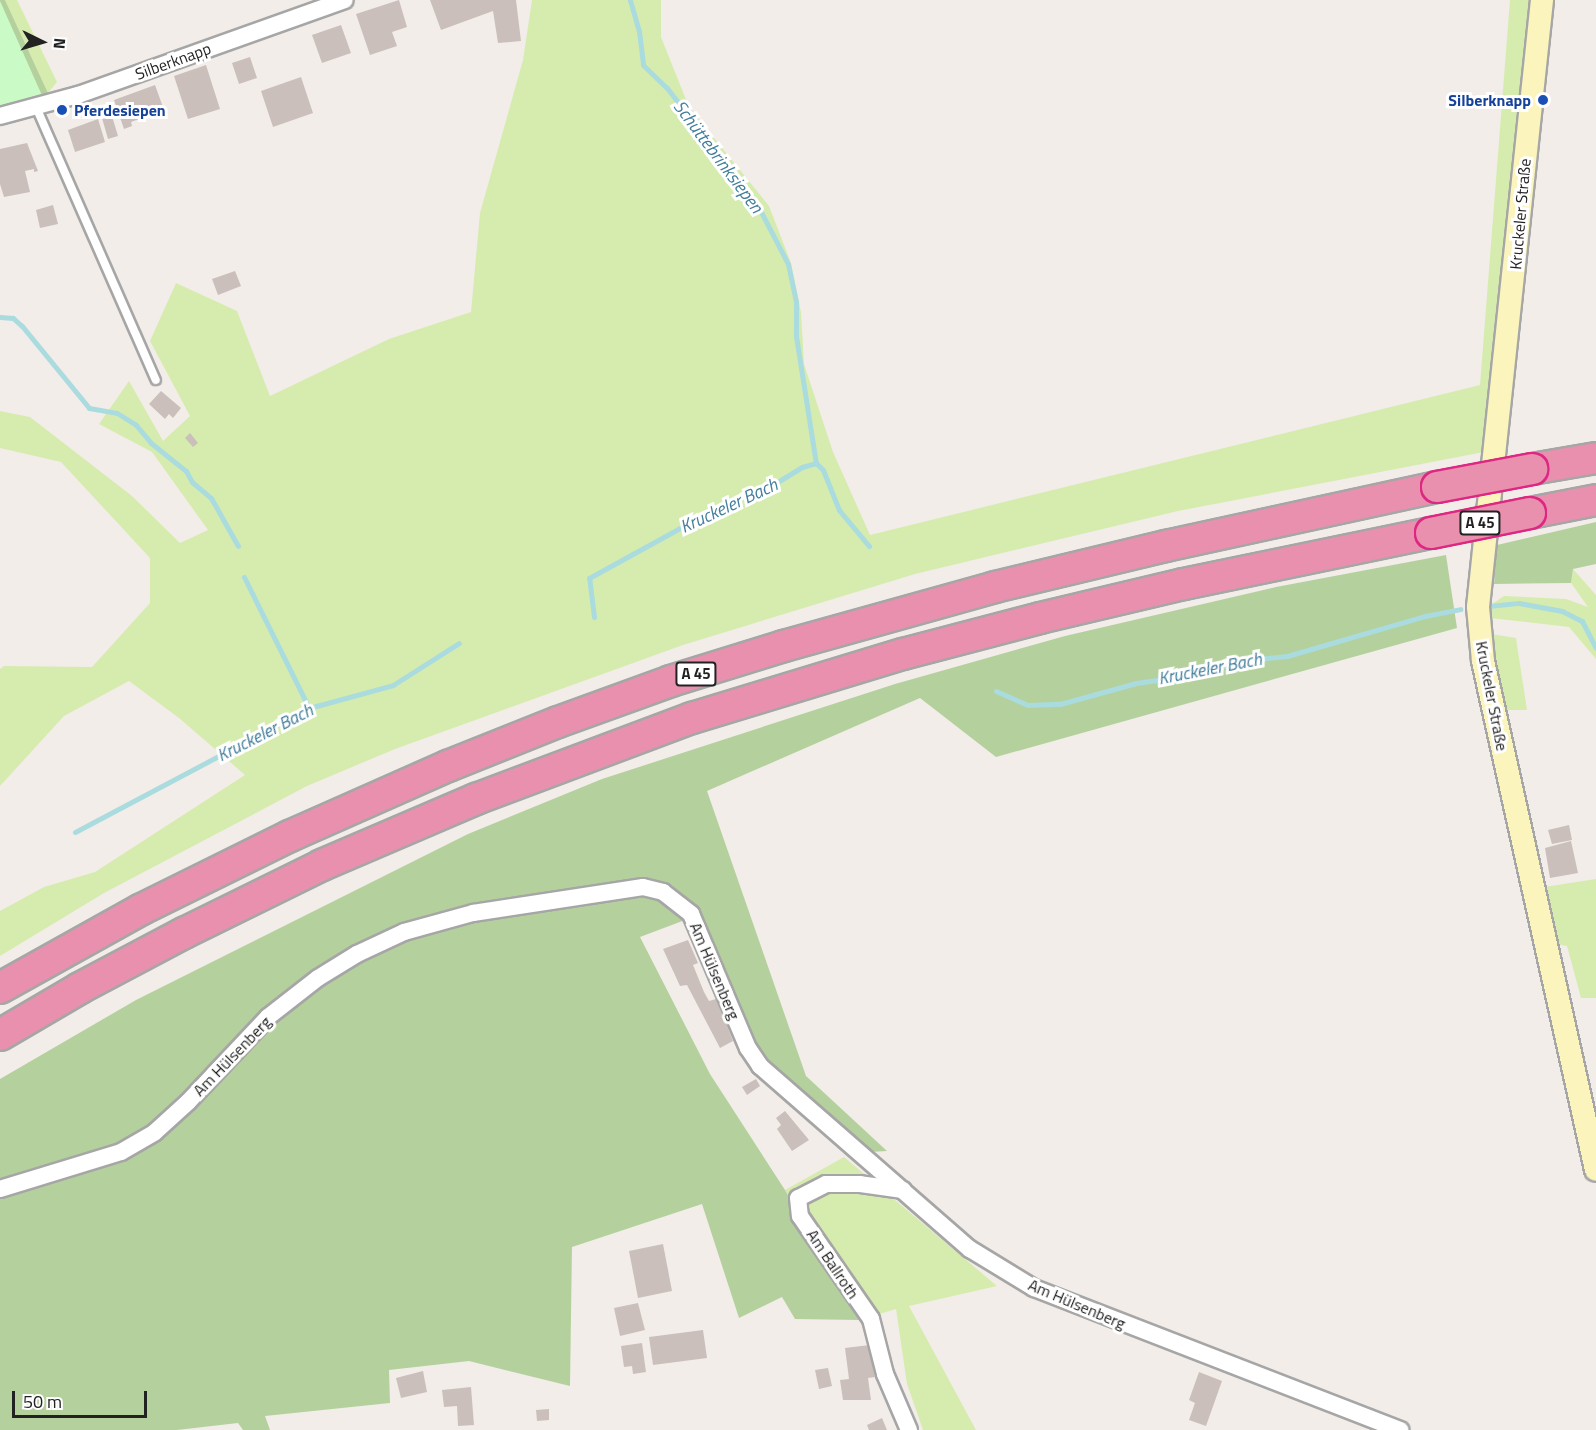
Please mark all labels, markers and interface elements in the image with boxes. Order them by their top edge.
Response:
north arrow [12,12,72,72]
text: N [47,37,72,50]
street label: Silberknapp [133,38,213,84]
place label: Silberknapp [1448,90,1531,110]
marker: Silberknapp [1536,93,1550,107]
water label: Schüttebrinksiepen [669,96,767,218]
place label: Pferdesiepen [74,100,166,120]
marker: Pferdesiepen [55,103,69,117]
street label: Kruckeler Straße [1506,158,1534,270]
water label: Kruckeler Bach [677,474,781,538]
road number: A 45 [1459,511,1501,535]
street label: Kruckeler Straße [1472,639,1512,753]
water label: Kruckeler Bach [1156,648,1264,690]
road number: A 45 [675,662,717,686]
water label: Kruckeler Bach [213,700,317,766]
street label: Am Hülsenberg [686,920,744,1022]
street label: Am Hülsenberg [189,1012,275,1100]
street label: Am Ballroth [803,1226,863,1302]
street label: Am Hülsenberg [1026,1275,1128,1333]
scale bar [15,1379,150,1417]
text: 50 m [23,1388,62,1415]

